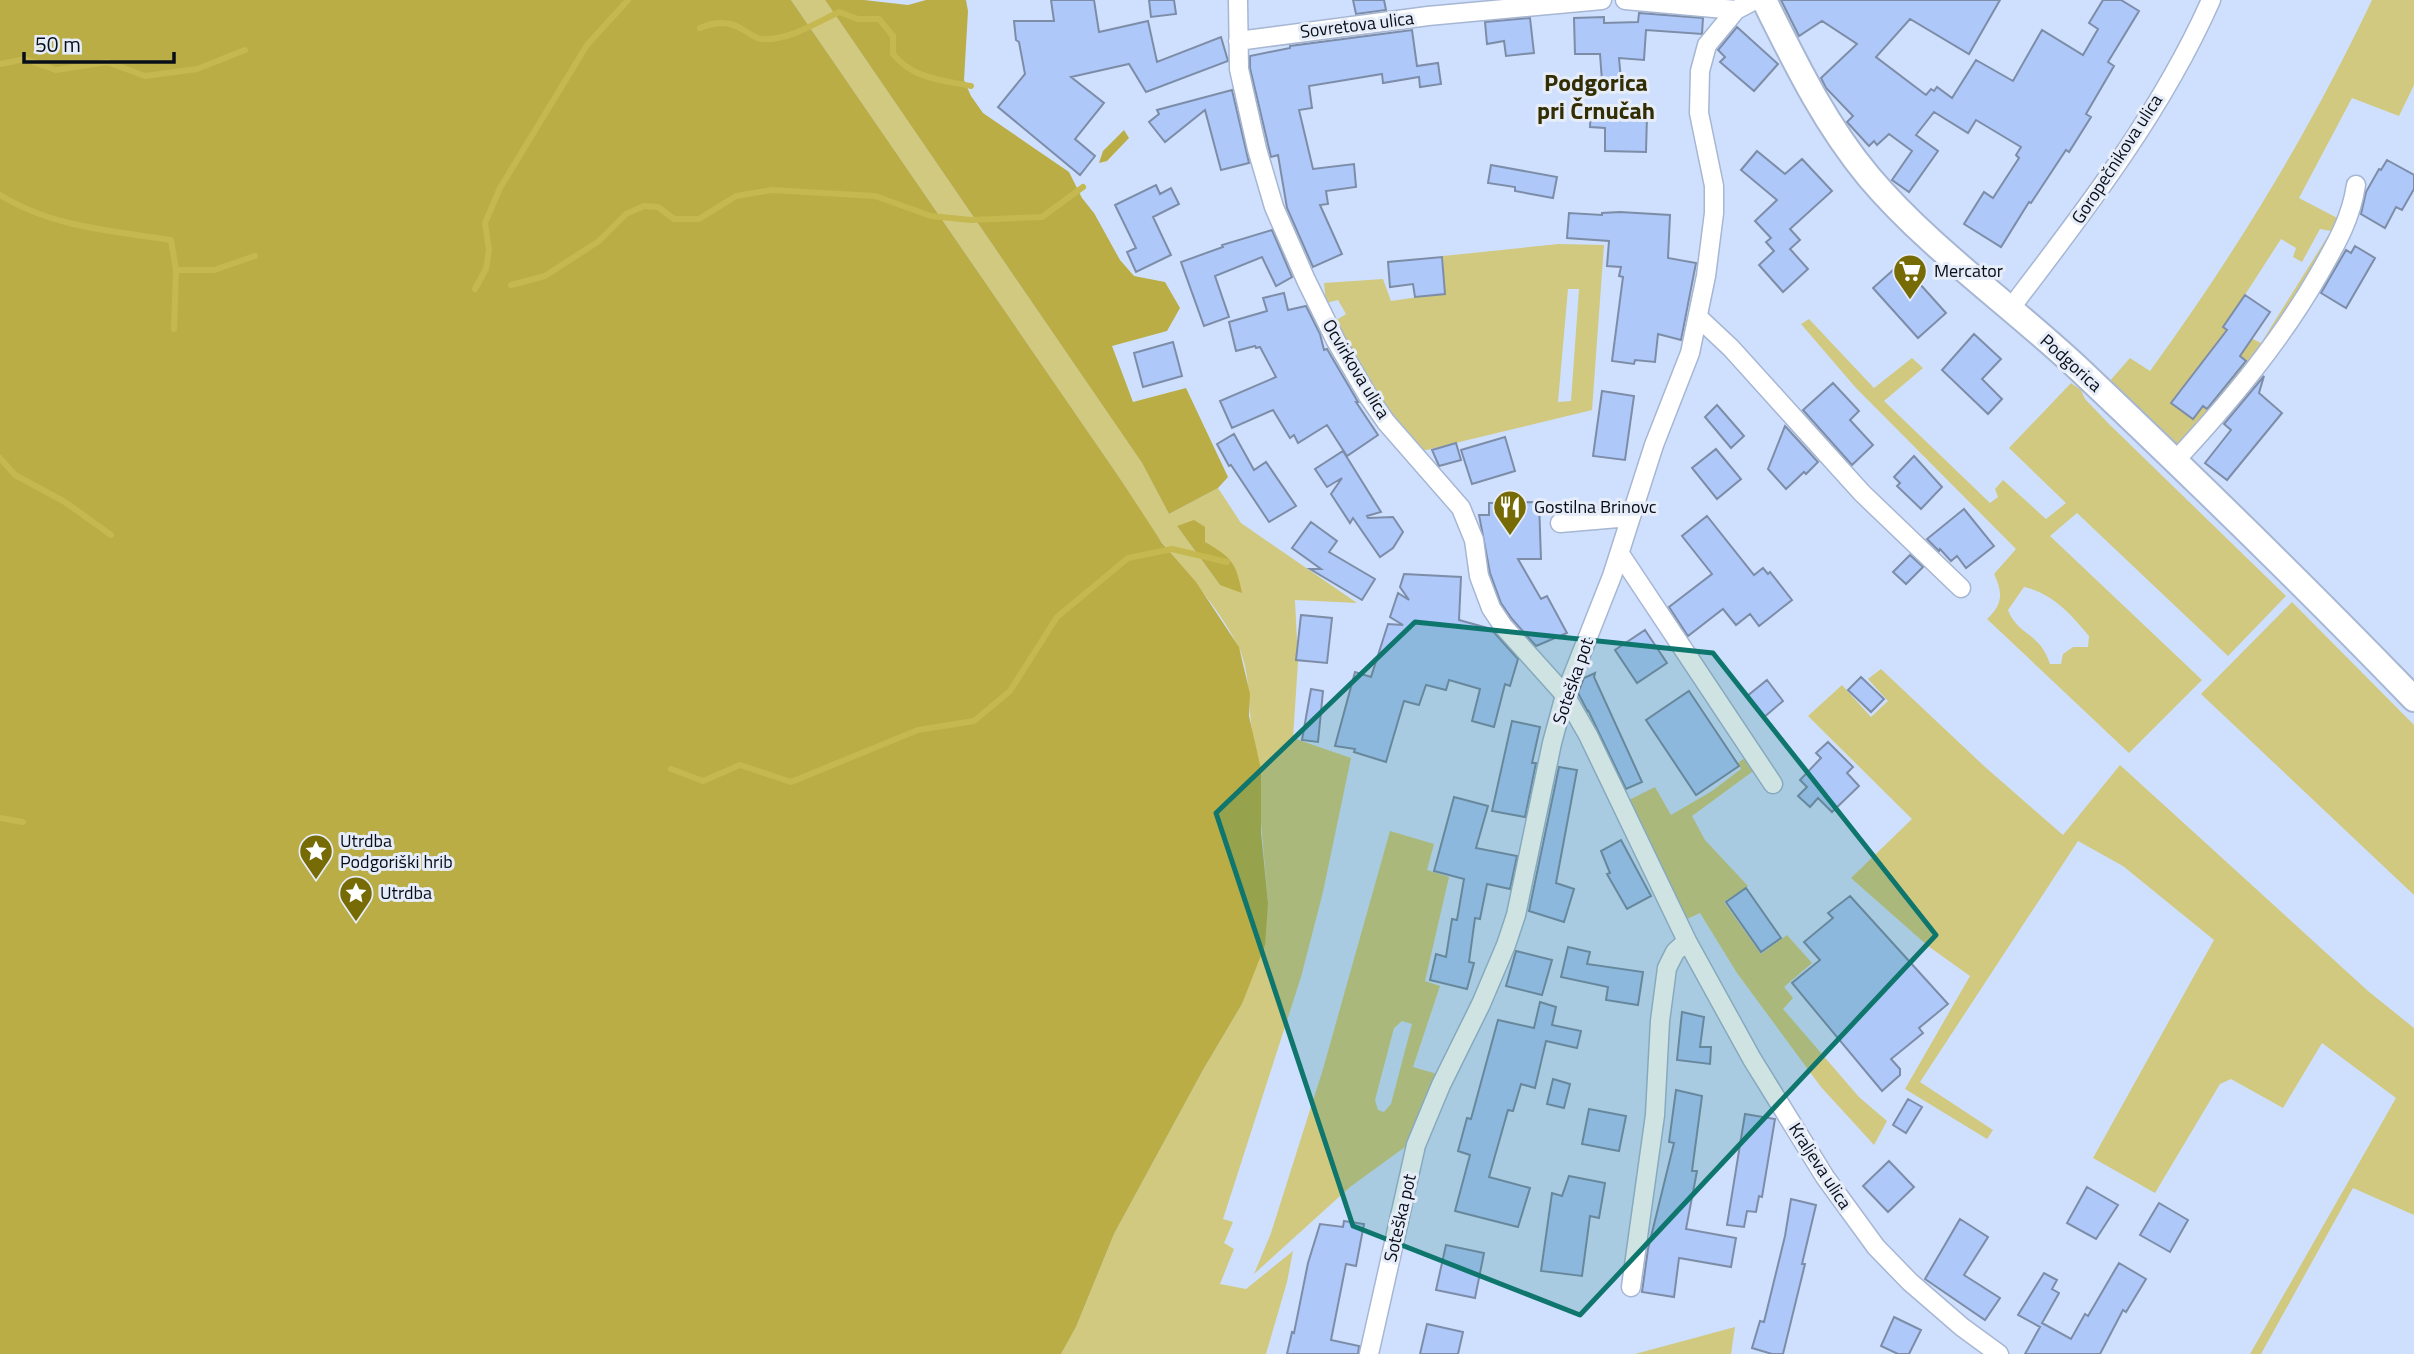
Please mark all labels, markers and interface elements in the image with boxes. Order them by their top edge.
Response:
street label: Sovretova ulica [1298,4,1415,45]
scale bar [24,21,175,65]
text: 50 m [35,28,81,60]
district label: Podgorica pri Črnučah [1537,64,1655,128]
street label: Goropečnikova ulica [2064,89,2169,229]
supermarket icon: Mercator [1891,252,1929,301]
place label: Mercator [1934,257,2003,284]
street label: Ocvirkova ulica [1316,314,1397,424]
street label: Podgorica [2034,327,2108,398]
restaurant icon: Gostilna Brinovc [1491,488,1529,537]
place label: Gostilna Brinovc [1534,493,1657,520]
street label: Soteška pot [1545,633,1600,728]
place label: Utrdba Podgoriški hrib [340,827,453,875]
place icon: Utrdba Podgoriški hrib [297,832,335,881]
place icon: Utrdba [337,874,375,923]
place label: Utrdba [380,879,432,906]
street label: Kraljeva ulica [1782,1117,1859,1214]
street label: Soteška pot [1376,1170,1423,1265]

